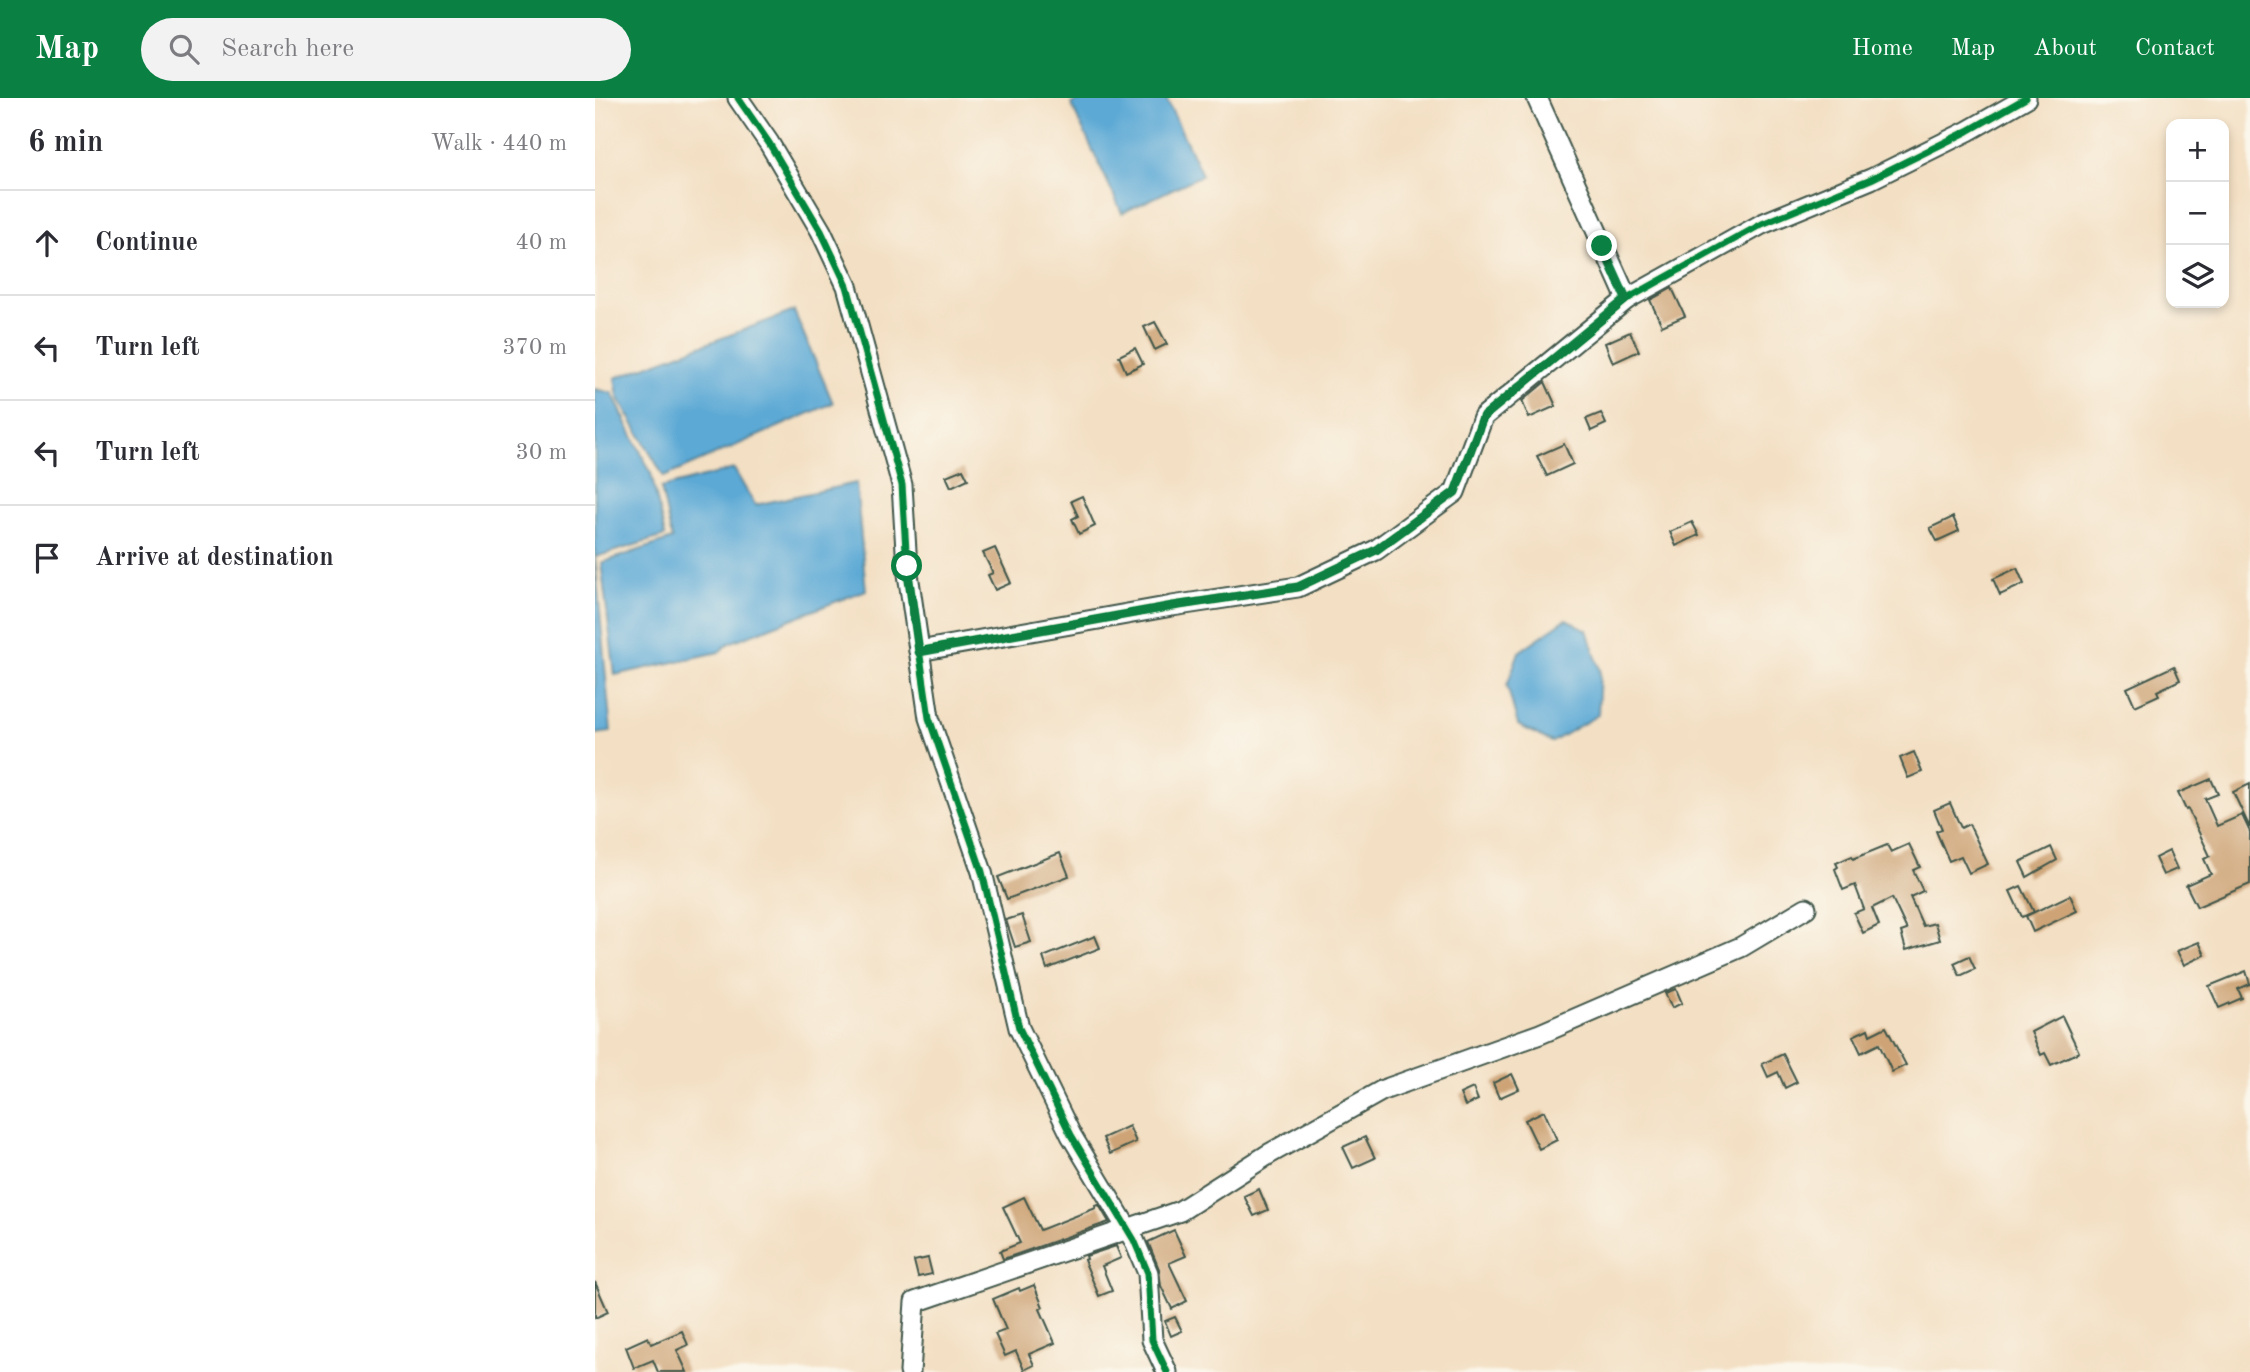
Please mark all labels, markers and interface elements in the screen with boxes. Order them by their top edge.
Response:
search box [141,18,631,81]
icon: search [165,30,203,68]
text: Map [35,33,99,66]
text: Search here [221,36,354,62]
text: Home [1852,37,1913,61]
text: Map [1951,37,1995,61]
text: About [2033,37,2097,61]
text: Contact [2135,37,2215,61]
map controls [2166,119,2229,308]
button: + [2166,119,2229,182]
text: 6 min [28,128,103,158]
text: Walk · 440 m [431,132,567,155]
button: − [2166,182,2229,245]
icon: ahead [28,224,66,262]
text: Continue [95,230,198,256]
route end [1586,230,1617,261]
text: 40 m [516,231,567,254]
button: layers [2166,245,2229,308]
icon: left [28,329,66,367]
text: Turn left [95,335,200,361]
text: 370 m [502,336,567,359]
icon: left [28,434,66,472]
text: Turn left [95,440,200,466]
text: 30 m [516,441,567,464]
icon: arrive [28,539,66,577]
text: Arrive at destination [95,545,334,571]
route start [891,550,922,581]

